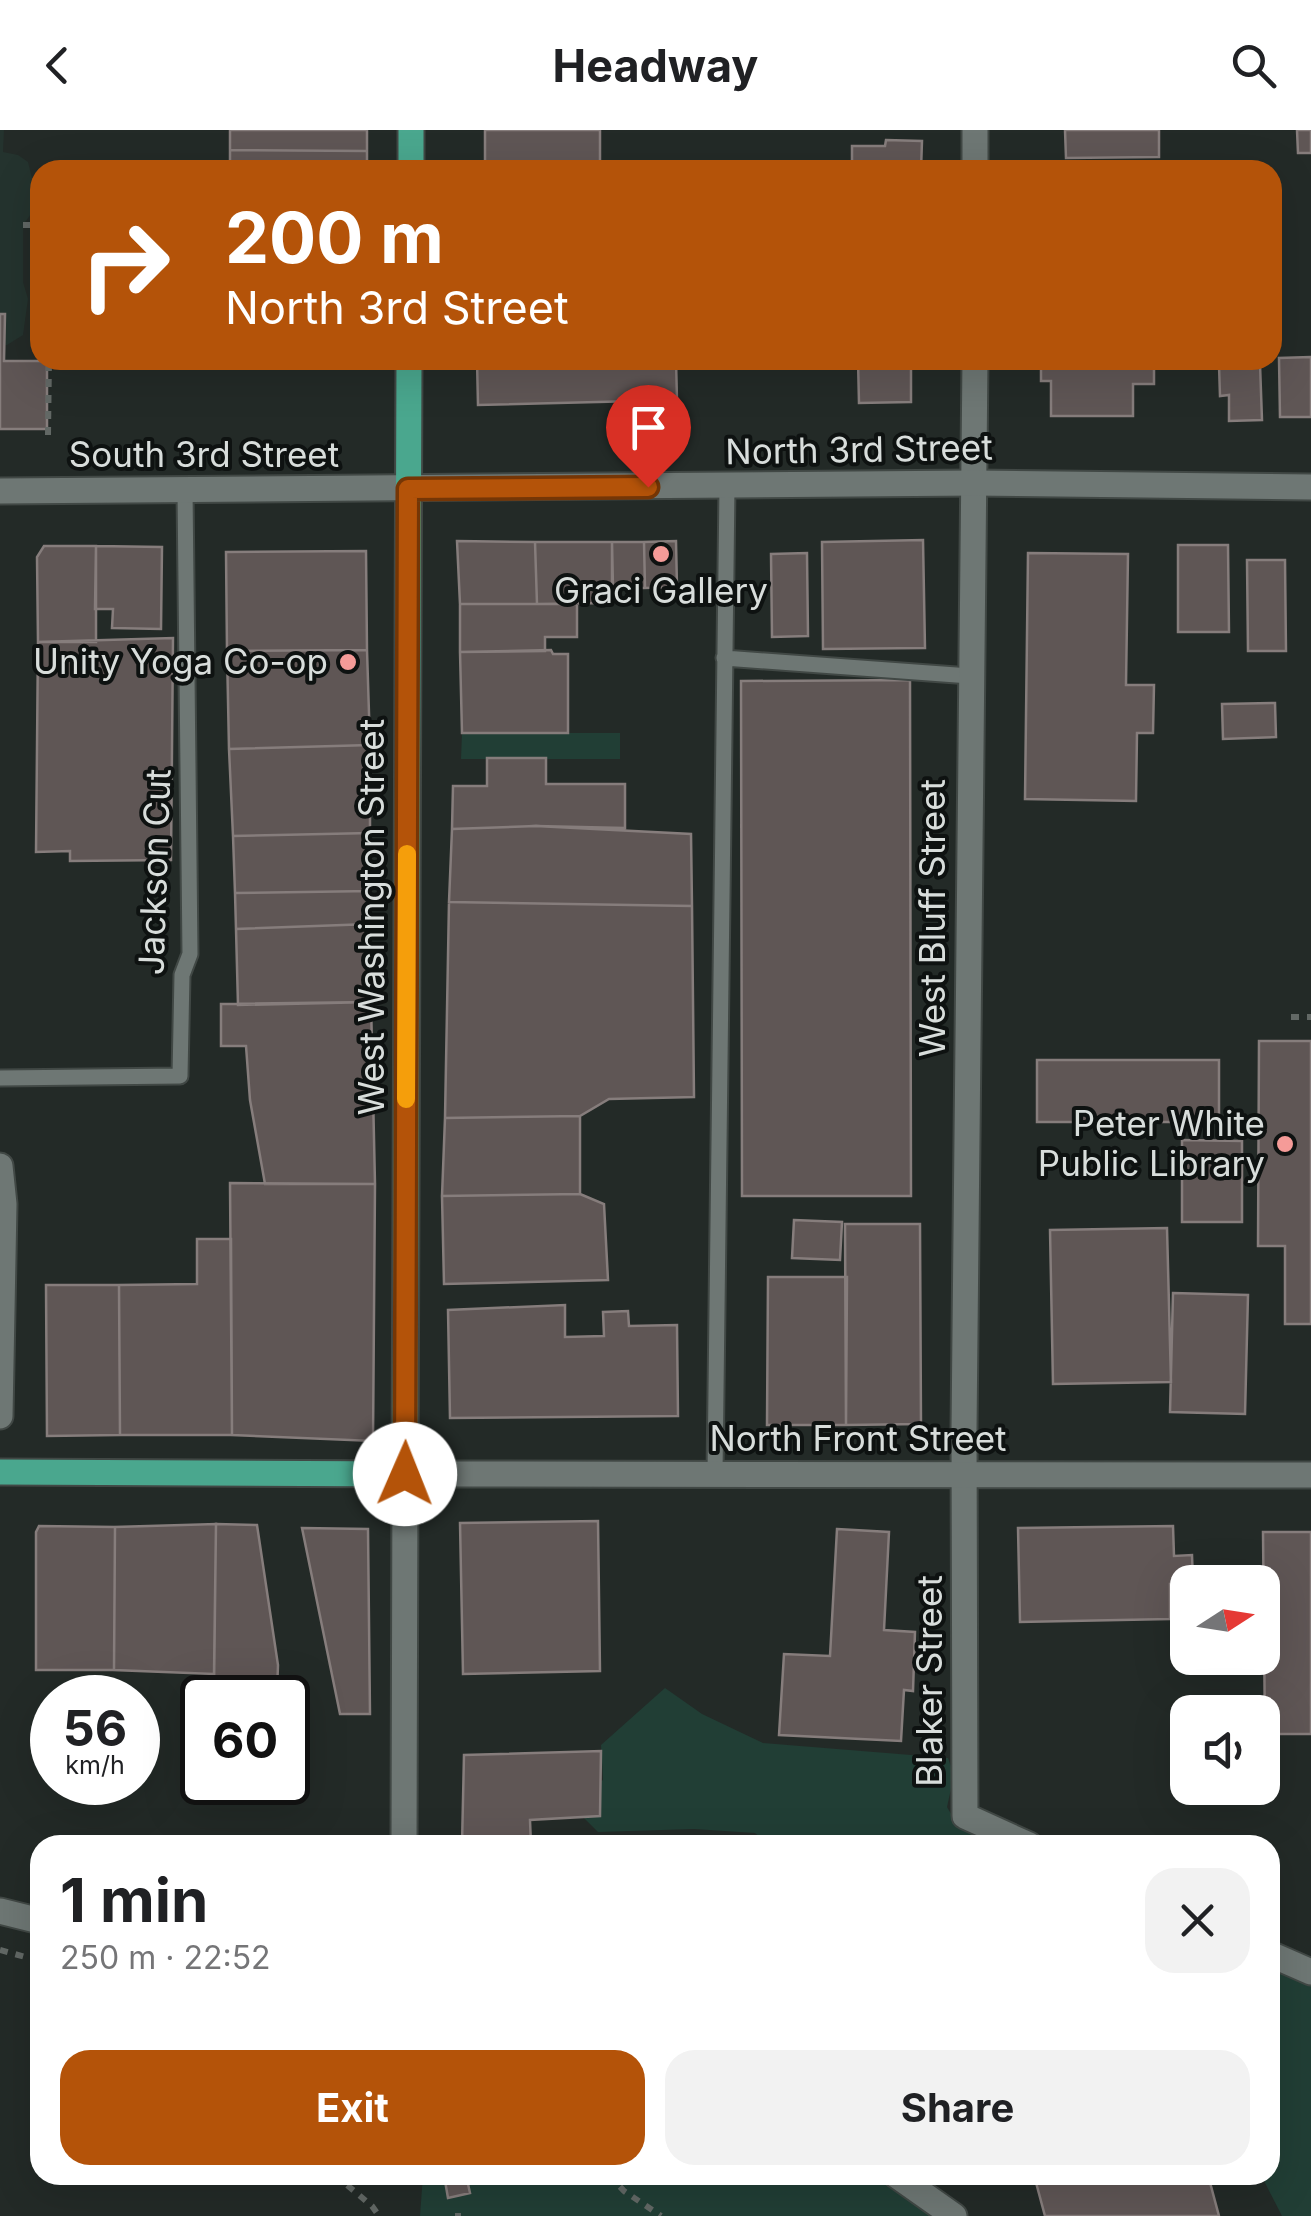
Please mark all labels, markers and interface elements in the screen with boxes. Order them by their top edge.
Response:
icon: back [30,38,85,93]
text: Headway [553,38,758,93]
icon: search [1226,38,1281,93]
text: 200 m [225,195,444,280]
icon: right [60,200,190,330]
text: North 3rd Street [225,280,569,335]
pin [606,385,691,488]
icon: arrive [621,400,676,455]
street label: North 3rd Street [725,426,993,472]
street label: South 3rd Street [69,433,339,475]
marker: Graci Gallery [650,543,672,565]
place label: Graci Gallery [554,569,768,611]
place label: Unity Yoga Co-op [33,640,328,682]
marker: Unity Yoga Co-op [337,651,359,673]
street label: West Washington Street [350,719,392,1115]
street label: Jackson Cut [129,768,179,976]
street label: West Bluff Street [911,779,953,1057]
place label: Peter White Public Library [1038,1102,1265,1184]
marker: Peter White Public Library [1274,1133,1296,1155]
street label: North Front Street [709,1417,1007,1459]
position arrow [353,1422,457,1526]
north arrow [1170,1565,1280,1675]
map controls [1170,1565,1280,1805]
street label: Blaker Street [908,1575,950,1787]
speed limit sign: 60 [180,1675,310,1805]
button: sound [1170,1695,1280,1805]
text: 56 [63,1698,127,1758]
text: km/h [65,1750,125,1780]
text: 1 min [60,1864,208,1936]
button: close [1145,1868,1250,1973]
text: 250 m · 22:52 [60,1938,271,1977]
button: Exit [60,2050,645,2165]
button: Share [665,2050,1250,2165]

